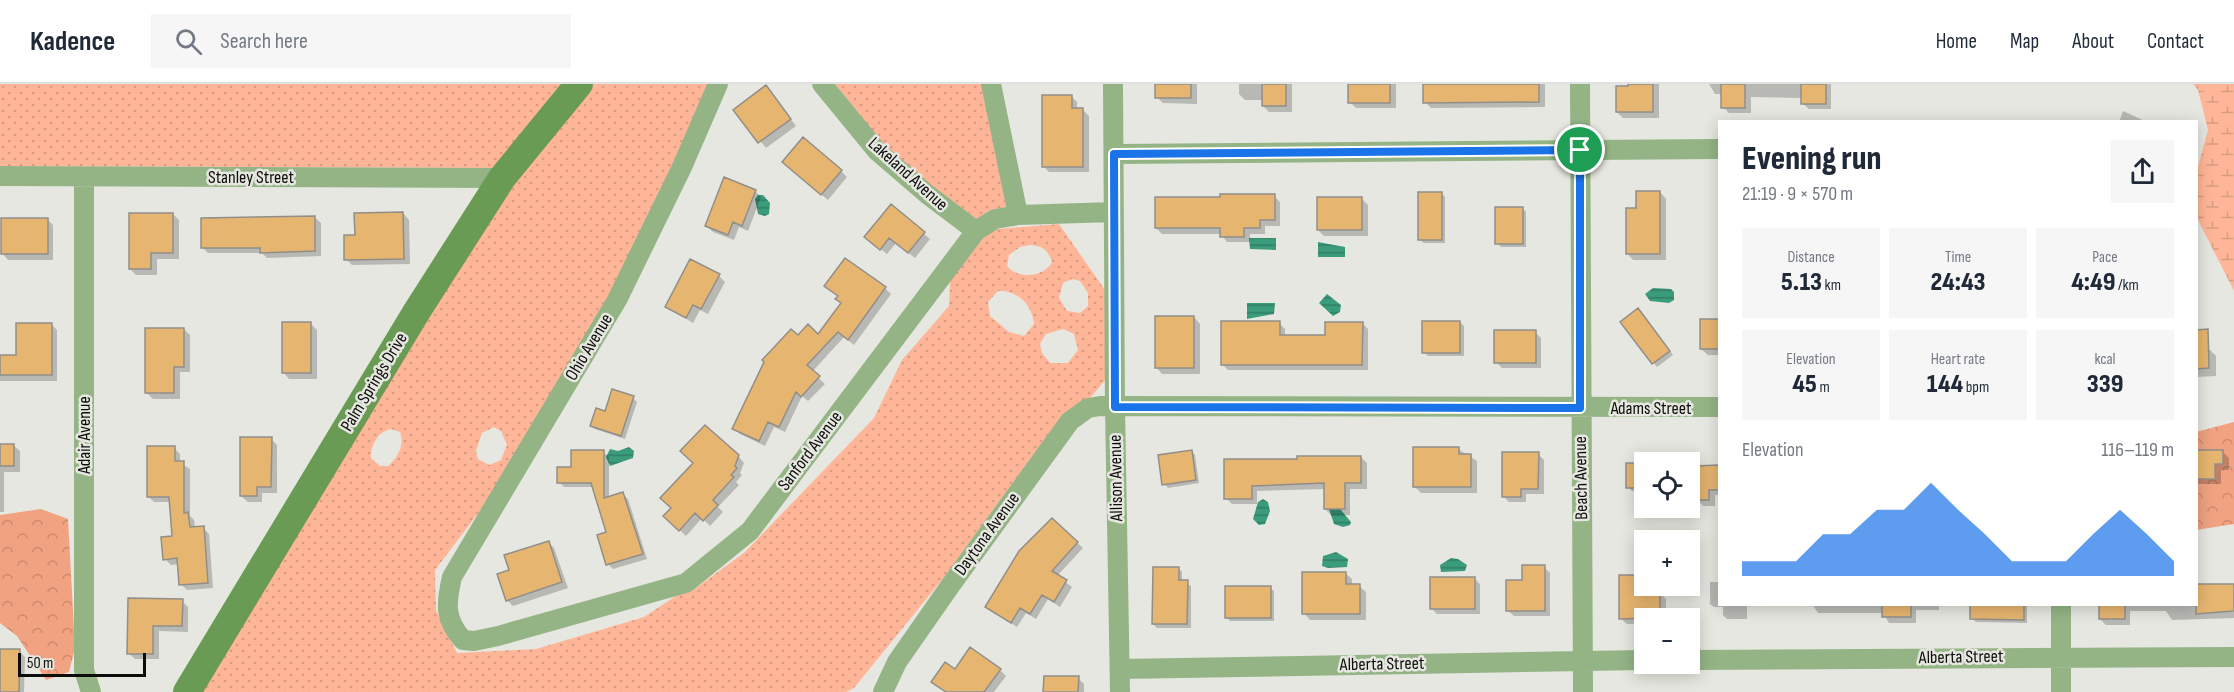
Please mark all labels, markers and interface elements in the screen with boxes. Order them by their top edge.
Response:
search box [151,14,571,68]
text: Kadence [30,25,115,58]
icon: search [172,25,205,58]
text: Search here [220,28,308,55]
text: Home [1936,29,1977,54]
text: Map [2010,29,2039,54]
text: About [2072,29,2114,54]
text: Contact [2147,29,2204,54]
pin [1554,124,1605,175]
street label: Lakeland Avenue [864,133,952,215]
icon: arrive [1563,133,1596,166]
text: Evening run [1742,139,1882,179]
button: share [2111,140,2174,203]
street label: Stanley Street [208,167,294,188]
text: 21:19 · 9 × 570 m [1742,182,1853,206]
text: Distance [1787,248,1835,267]
text: Time [1945,248,1971,267]
text: Pace [2092,248,2118,267]
text: 5.13 [1781,267,1822,298]
text: 24:43 [1930,267,1986,298]
text: 4:49 [2071,267,2115,298]
text: km [1822,276,1841,295]
text: /km [2115,276,2139,295]
street label: Ohio Avenue [561,310,617,384]
street label: Palm Springs Drive [336,329,412,435]
text: Elevation [1786,350,1836,369]
text: Heart rate [1931,350,1985,369]
text: kcal [2094,350,2116,369]
text: 45 [1792,369,1817,400]
text: 144 [1927,369,1963,400]
text: 339 [2087,369,2123,400]
text: m [1817,378,1830,397]
text: bpm [1963,378,1989,397]
street label: Adair Avenue [74,396,95,475]
street label: Adams Street [1610,398,1692,419]
street label: Sanford Avenue [773,407,847,495]
street label: Allison Avenue [1105,434,1127,523]
street label: Beach Avenue [1570,436,1592,520]
text: Elevation [1742,438,1804,462]
text: 116–119 m [2101,438,2174,462]
map controls [1634,452,1700,674]
button: locate [1634,452,1700,518]
street label: Daytona Avenue [950,489,1024,579]
button: + [1634,530,1700,596]
button: − [1634,608,1700,674]
street label: Alberta Street [1918,646,2004,668]
scale bar [18,650,146,678]
street label: Alberta Street [1339,653,1425,675]
text: 50 m [27,654,53,673]

